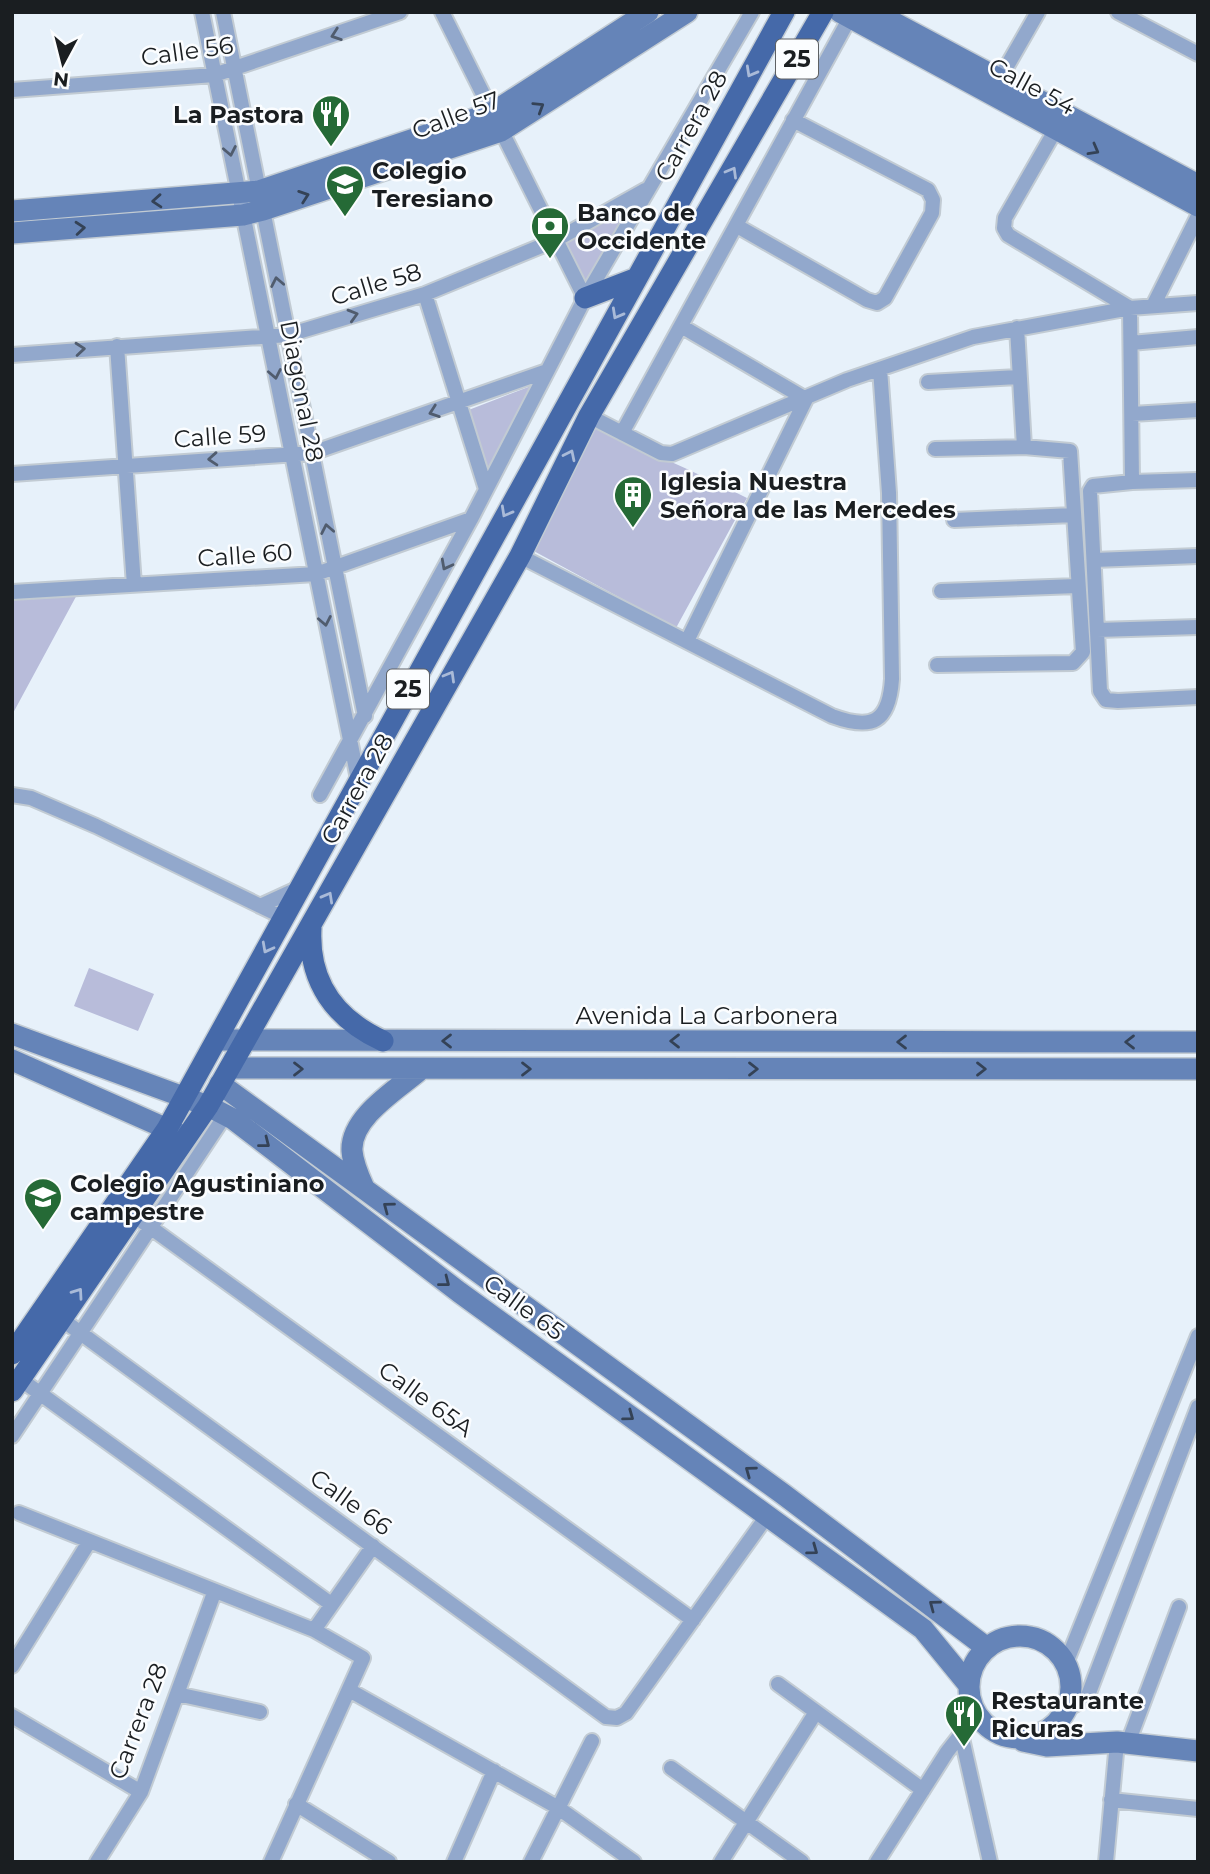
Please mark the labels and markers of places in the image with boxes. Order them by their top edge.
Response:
restaurant icon: La Pastora [310,93,352,148]
place label: La Pastora [173,100,304,129]
place label: Colegio Teresiano [372,156,493,213]
school or university icon: Colegio Teresiano [324,163,366,218]
place label: Banco de Occidente [577,198,706,255]
bank icon: Banco de Occidente [529,205,571,260]
place label: Iglesia Nuestra Señora de las Mercedes [660,467,956,524]
building icon: Iglesia Nuestra Señora de las Mercedes [612,474,654,529]
place label: Colegio Agustiniano campestre [70,1169,325,1226]
school or university icon: Colegio Agustiniano campestre [22,1176,64,1231]
place label: Restaurante Ricuras [991,1686,1144,1743]
restaurant icon: Restaurante Ricuras [943,1693,985,1748]

